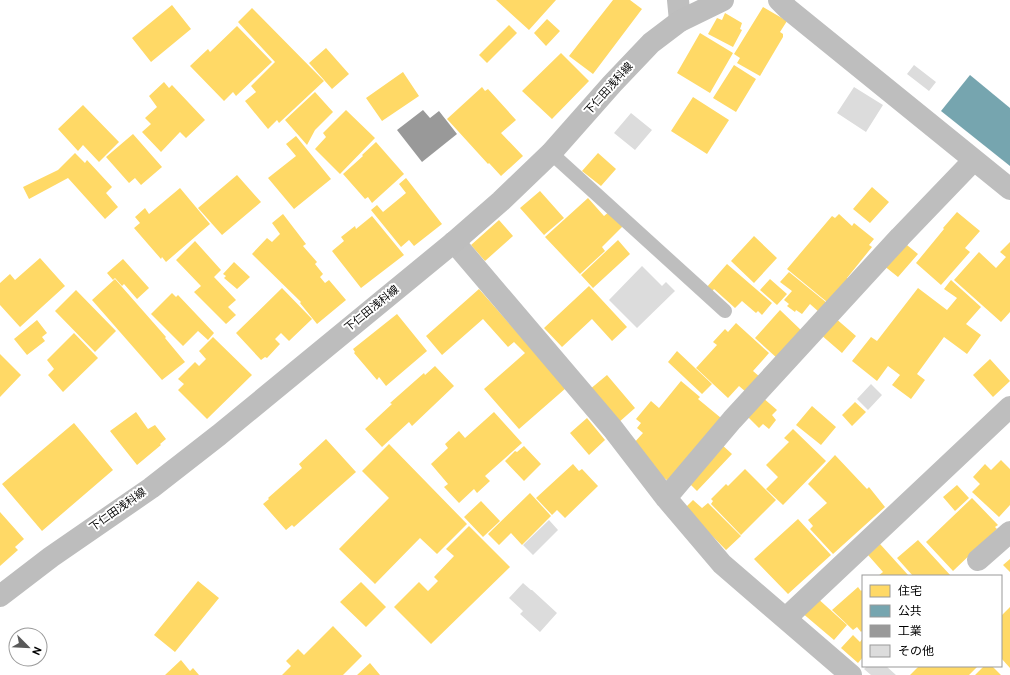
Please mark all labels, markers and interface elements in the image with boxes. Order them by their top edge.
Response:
street label: 下仁田浅科線 [582,60,636,118]
street label: 下仁田浅科線 [342,283,402,335]
street label: 下仁田浅科線 [87,485,149,535]
legend [862,575,1002,667]
text: 住宅 [898,584,922,600]
text: 公共 [898,604,922,620]
text: 工業 [898,624,922,640]
north arrow [8,627,48,667]
text: N [28,644,44,657]
text: その他 [898,644,934,660]

